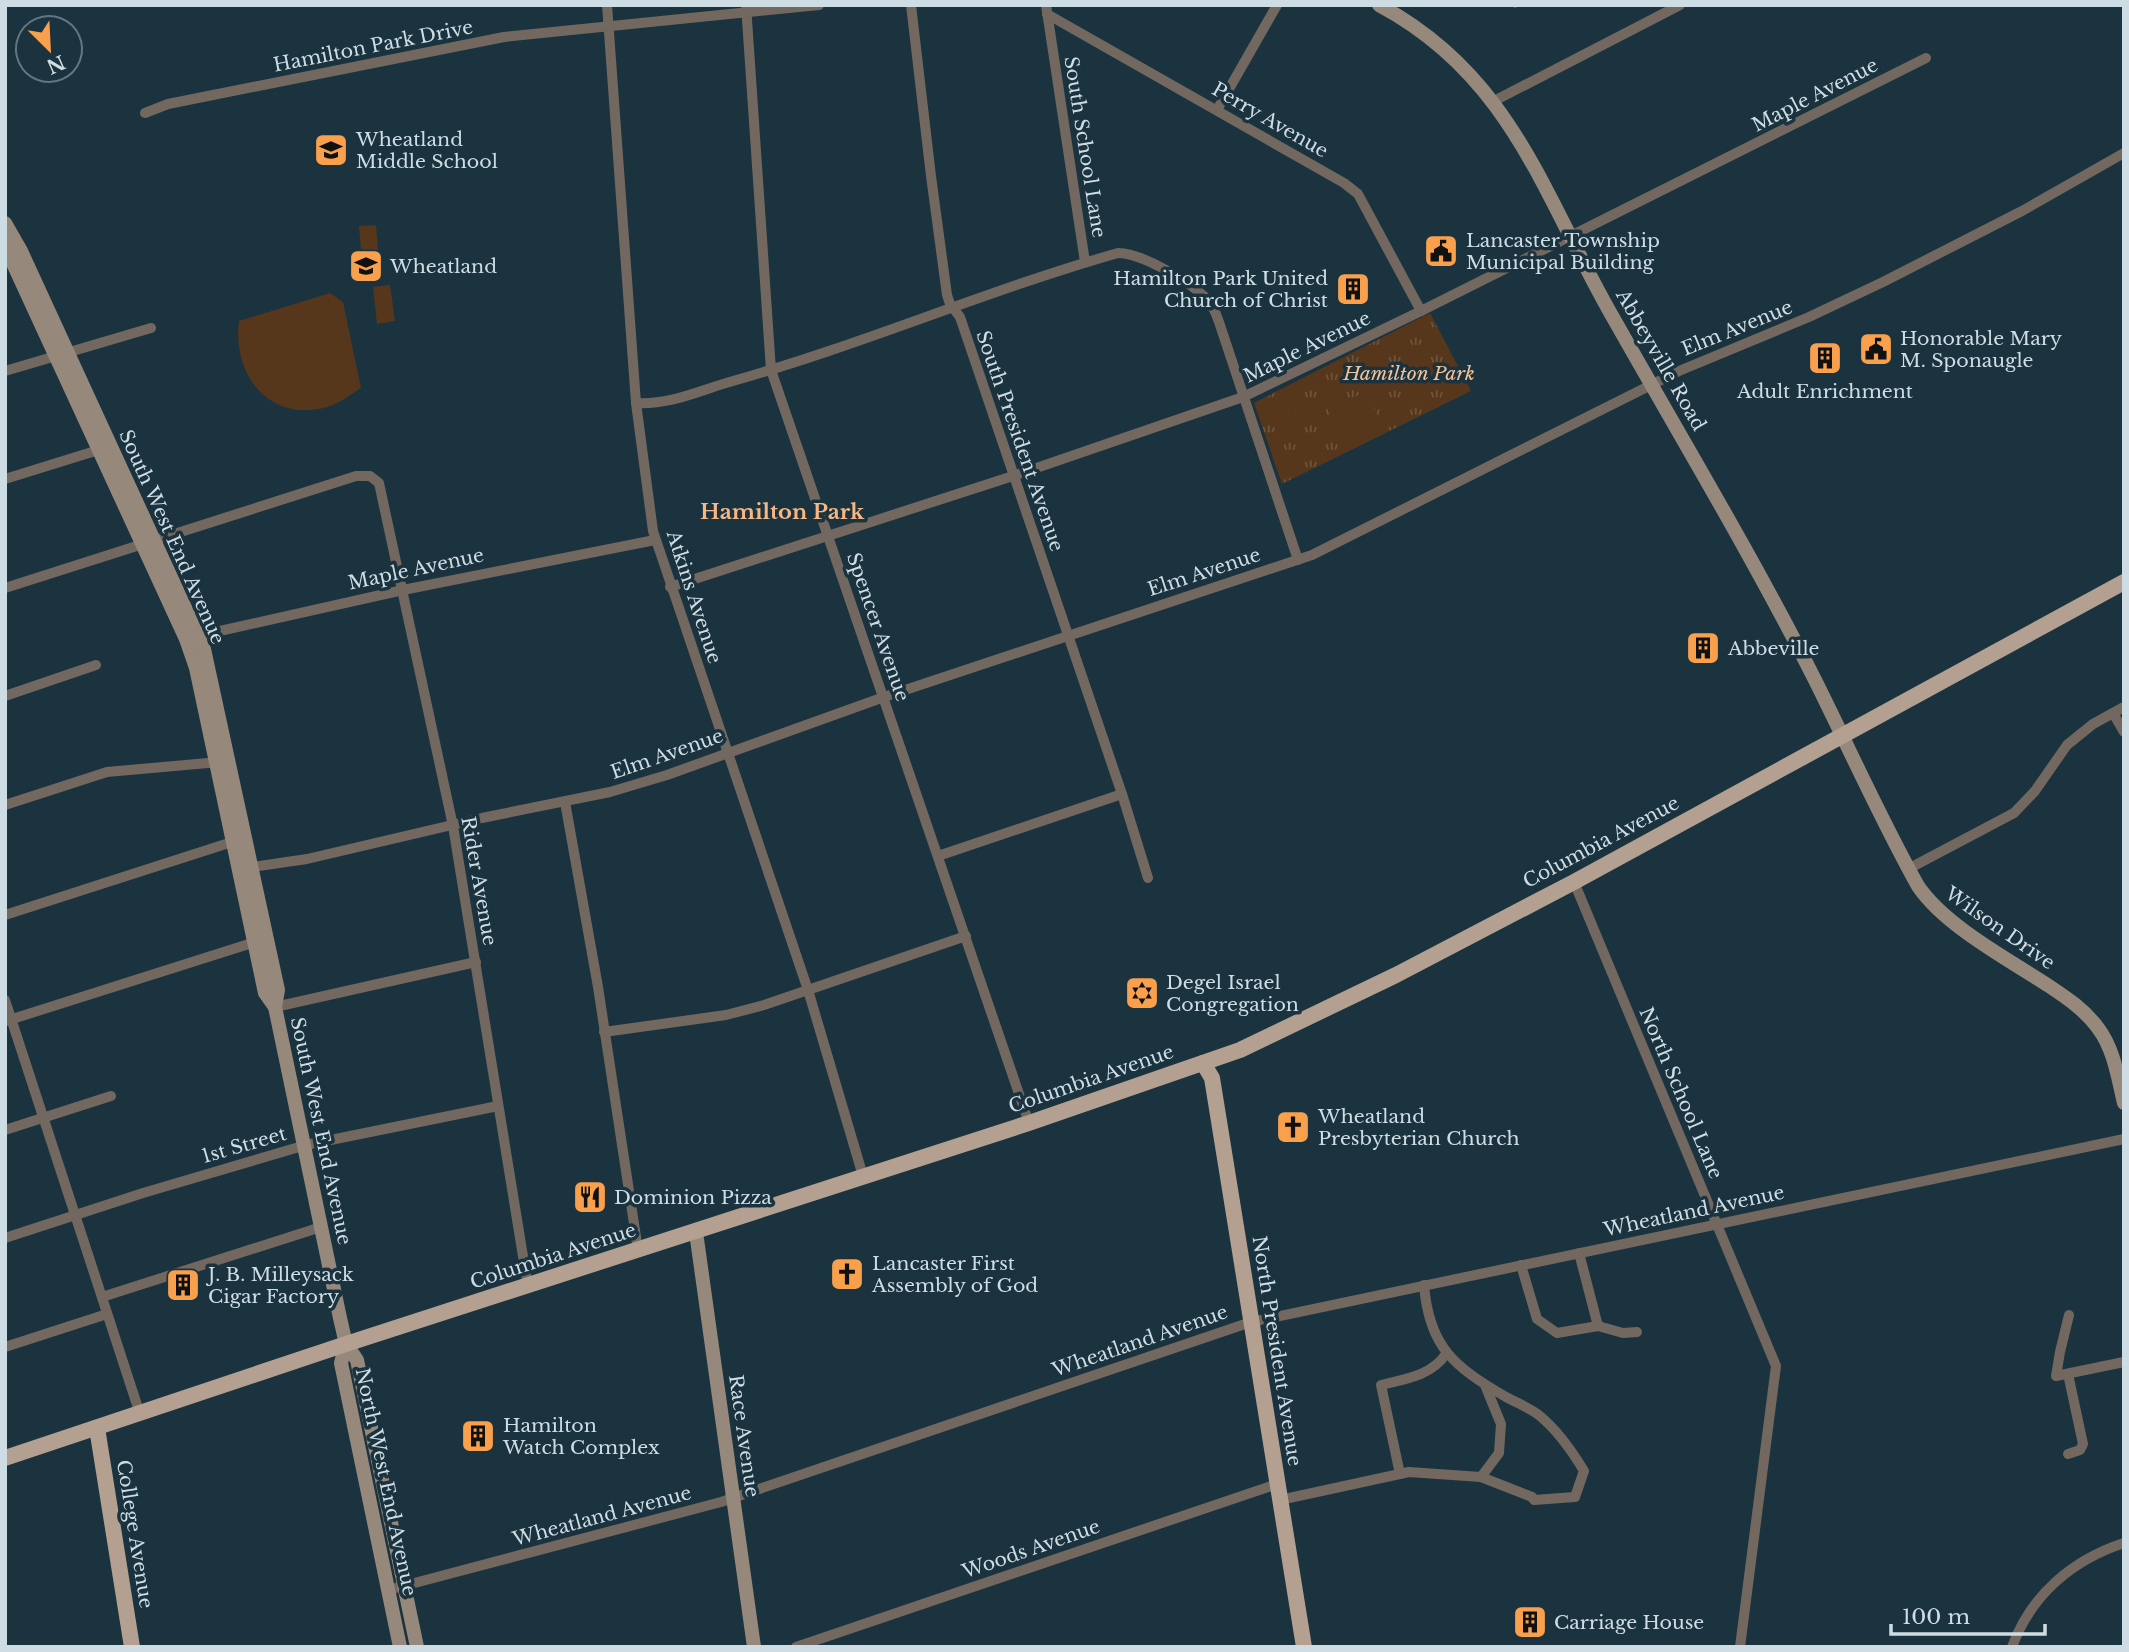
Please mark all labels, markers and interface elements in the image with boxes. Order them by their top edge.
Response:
north arrow [14,14,84,84]
street label: Hamilton Park Drive [271,15,475,77]
text: N [43,50,69,78]
street label: Maple Avenue [1748,53,1882,137]
street label: South School Lane [1059,55,1111,239]
street label: Perry Avenue [1208,78,1332,162]
place label: Wheatland Middle School [355,128,498,173]
school or university icon: Wheatland Middle School [312,131,350,169]
place label: Lancaster Township Municipal Building [1466,229,1660,274]
public building icon: Lancaster Township Municipal Building [1422,232,1460,270]
school or university icon: Wheatland [347,247,385,285]
place label: Wheatland [389,255,497,278]
place label: Hamilton Park United Church of Christ [1113,267,1329,312]
building icon: Hamilton Park United Church of Christ [1334,270,1372,308]
street label: Abbeyville Road [1611,284,1711,435]
street label: Elm Avenue [1678,295,1796,361]
street label: Maple Avenue [1240,306,1374,388]
place label: Honorable Mary M. Sponaugle [1900,327,2062,372]
street label: South President Avenue [971,328,1069,554]
public building icon: Honorable Mary M. Sponaugle [1857,330,1895,368]
building icon: Adult Enrichment [1806,339,1844,377]
park label: Hamilton Park [1342,362,1475,385]
place label: Adult Enrichment [1736,380,1914,403]
street label: South West End Avenue [114,426,230,648]
district label: Hamilton Park [700,499,865,525]
street label: Atkins Avenue [661,527,726,667]
street label: Maple Avenue [346,543,486,595]
street label: Elm Avenue [1145,543,1263,601]
street label: Spencer Avenue [842,550,914,704]
building icon: Abbeville [1684,629,1722,667]
place label: Abbeville [1727,637,1819,660]
street label: Elm Avenue [608,724,726,784]
street label: Columbia Avenue [1519,791,1683,893]
street label: Rider Avenue [456,815,502,947]
street label: Wilson Drive [1940,881,2059,974]
place label: Degel Israel Congregation [1166,971,1299,1016]
synagogue icon: Degel Israel Congregation [1123,974,1161,1012]
street label: North School Lane [1634,1004,1728,1182]
street label: South West End Avenue [286,1015,356,1247]
street label: Columbia Avenue [1005,1040,1177,1118]
place label: Wheatland Presbyterian Church [1317,1105,1519,1150]
church icon: Wheatland Presbyterian Church [1274,1108,1312,1146]
street label: 1st Street [199,1122,290,1168]
restaurant icon: Dominion Pizza [571,1178,609,1216]
street label: Wheatland Avenue [1601,1181,1786,1242]
place label: Dominion Pizza [614,1186,772,1209]
street label: Columbia Avenue [467,1218,639,1294]
street label: North President Avenue [1247,1234,1307,1468]
place label: Lancaster First Assembly of God [871,1252,1038,1297]
church icon: Lancaster First Assembly of God [828,1255,866,1293]
place label: J. B. Milleysack Cigar Factory [205,1263,354,1308]
building icon: J. B. Milleysack Cigar Factory [164,1266,202,1304]
street label: Wheatland Avenue [1048,1300,1231,1382]
street label: North West End Avenue [351,1366,421,1598]
street label: Race Avenue [724,1373,764,1499]
place label: Hamilton Watch Complex [502,1414,660,1459]
building icon: Hamilton Watch Complex [459,1417,497,1455]
street label: College Avenue [112,1458,158,1610]
street label: Wheatland Avenue [509,1481,694,1551]
street label: Woods Avenue [958,1515,1103,1584]
scale bar [1891,1592,2045,1636]
building icon: Carriage House [1511,1603,1549,1641]
text: 100 m [1902,1604,1970,1630]
place label: Carriage House [1554,1611,1704,1634]

